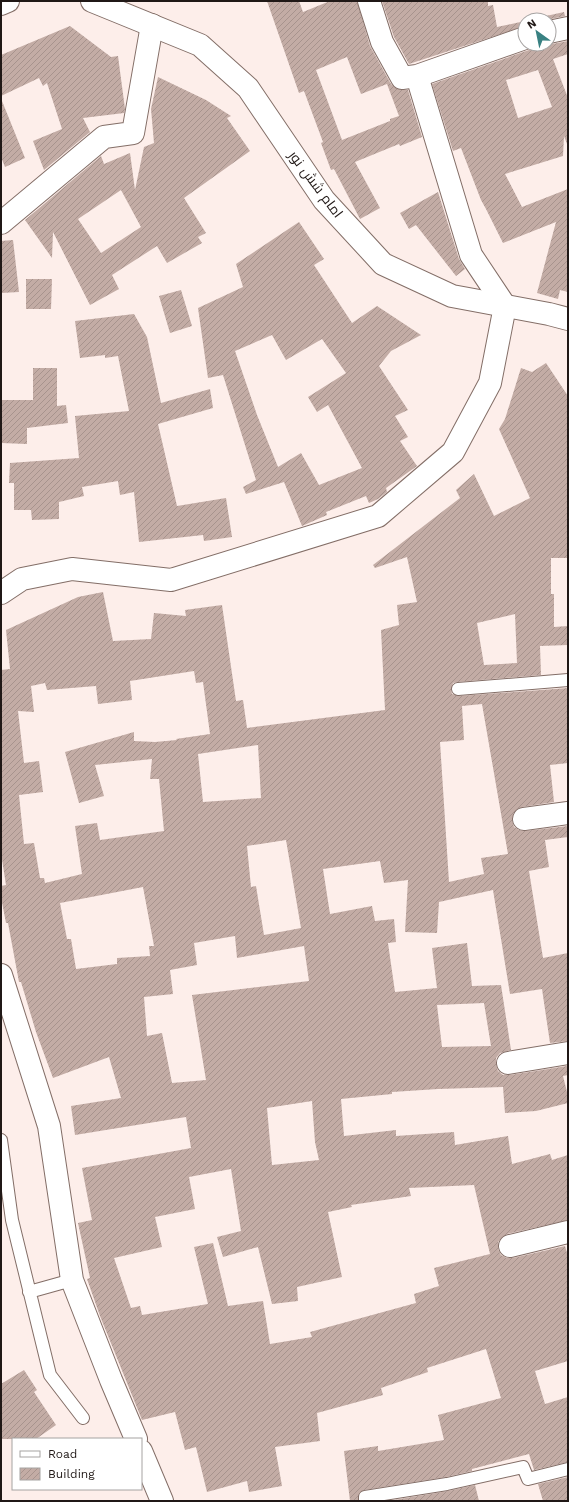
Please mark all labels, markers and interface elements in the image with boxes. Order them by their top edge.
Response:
north arrow [517,12,557,52]
text: N [525,16,539,32]
street label: امام شش نور [283,147,346,222]
legend [12,1438,142,1490]
text: Road [48,1447,77,1461]
text: Building [48,1467,95,1481]

